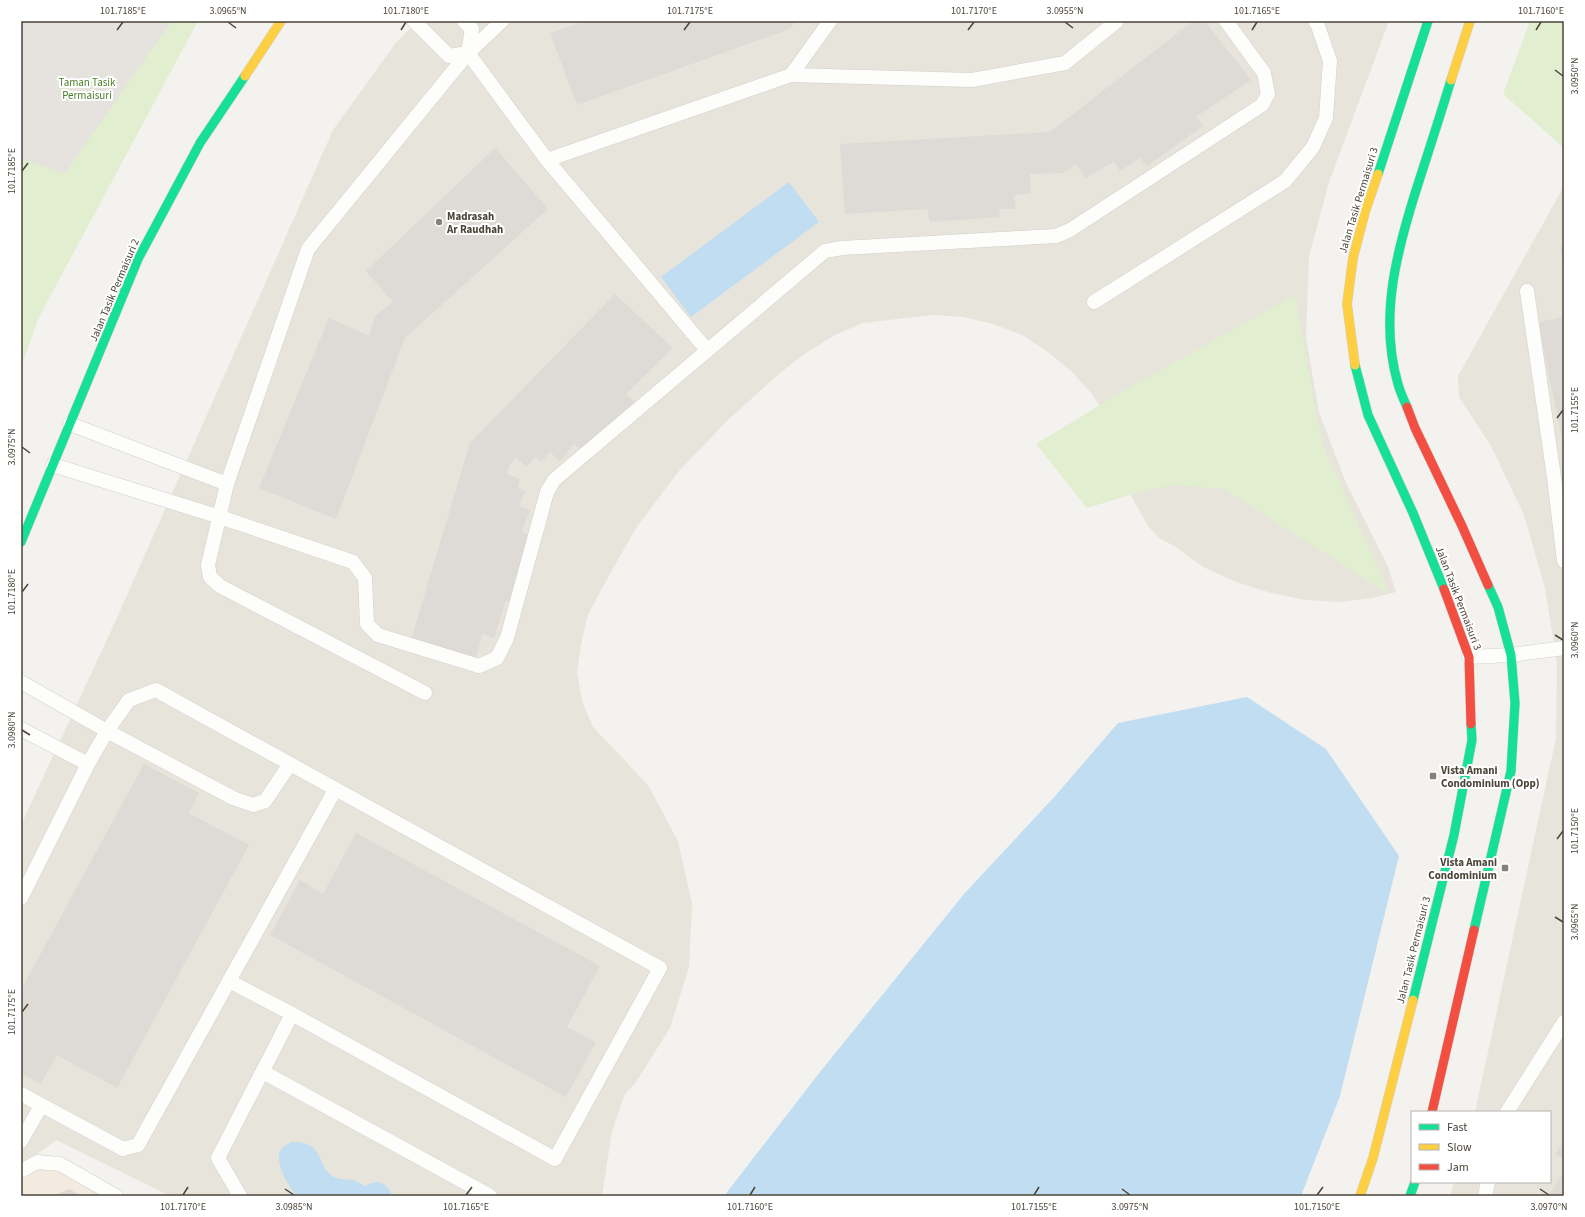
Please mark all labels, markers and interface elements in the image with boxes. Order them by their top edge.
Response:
text: 101.7185°E [100,4,146,18]
text: 3.0965°N [209,4,247,18]
text: 101.7180°E [383,4,429,18]
text: 101.7175°E [667,4,713,18]
text: 101.7170°E [951,4,997,18]
text: 3.0955°N [1046,4,1084,18]
text: 101.7165°E [1234,4,1280,18]
text: 101.7160°E [1518,4,1564,18]
text: 3.0950°N [1568,57,1582,95]
park label: Taman Tasik Permaisuri [59,75,116,103]
street label: Jalan Tasik Permaisuri 3 [1335,145,1382,255]
text: 101.7185°E [5,148,19,194]
place label: Madrasah Ar Raudhah [446,209,503,237]
marker: Madrasah Ar Raudhah [434,217,444,227]
street label: Jalan Tasik Permaisuri 2 [86,236,143,344]
text: 101.7155°E [1568,387,1582,433]
text: 3.0975°N [5,428,19,466]
street label: Jalan Tasik Permaisuri 3 [1432,544,1485,652]
text: 101.7180°E [5,569,19,615]
text: 3.0960°N [1568,621,1582,659]
text: 3.0980°N [5,711,19,749]
place label: Vista Amani Condominium (Opp) [1440,763,1540,791]
marker: Vista Amani Condominium (Opp) [1428,771,1438,781]
text: 101.7150°E [1568,808,1582,854]
place label: Vista Amani Condominium [1428,855,1497,883]
marker: Vista Amani Condominium [1500,863,1510,873]
street label: Jalan Tasik Permaisuri 3 [1393,895,1434,1005]
text: 3.0965°N [1568,903,1582,941]
text: 101.7175°E [5,989,19,1035]
legend [1411,1111,1551,1183]
text: Fast [1447,1119,1467,1136]
text: Slow [1447,1139,1472,1156]
text: Jam [1447,1159,1469,1176]
text: 101.7170°E [160,1200,206,1214]
text: 3.0985°N [275,1200,313,1214]
text: 101.7165°E [443,1200,489,1214]
text: 101.7160°E [727,1200,773,1214]
text: 101.7155°E [1011,1200,1057,1214]
text: 3.0975°N [1111,1200,1149,1214]
text: 101.7150°E [1294,1200,1340,1214]
text: 3.0970°N [1530,1200,1568,1214]

